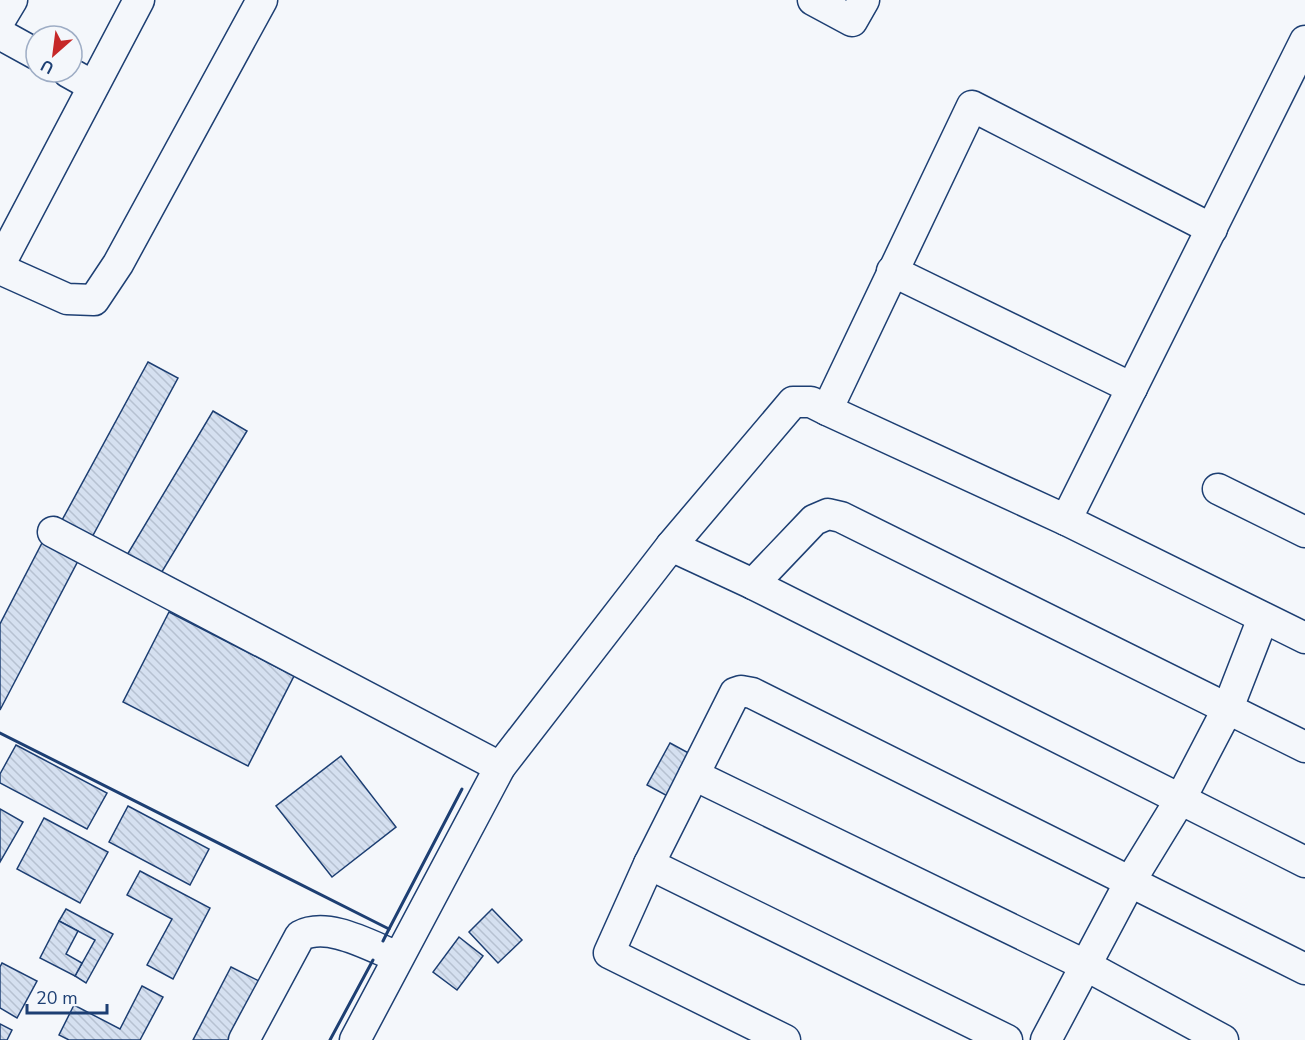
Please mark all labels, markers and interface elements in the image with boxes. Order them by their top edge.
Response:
north arrow [24,24,84,84]
text: U [37,54,58,79]
scale bar [27,977,106,1015]
text: 20 m [36,986,78,1010]

